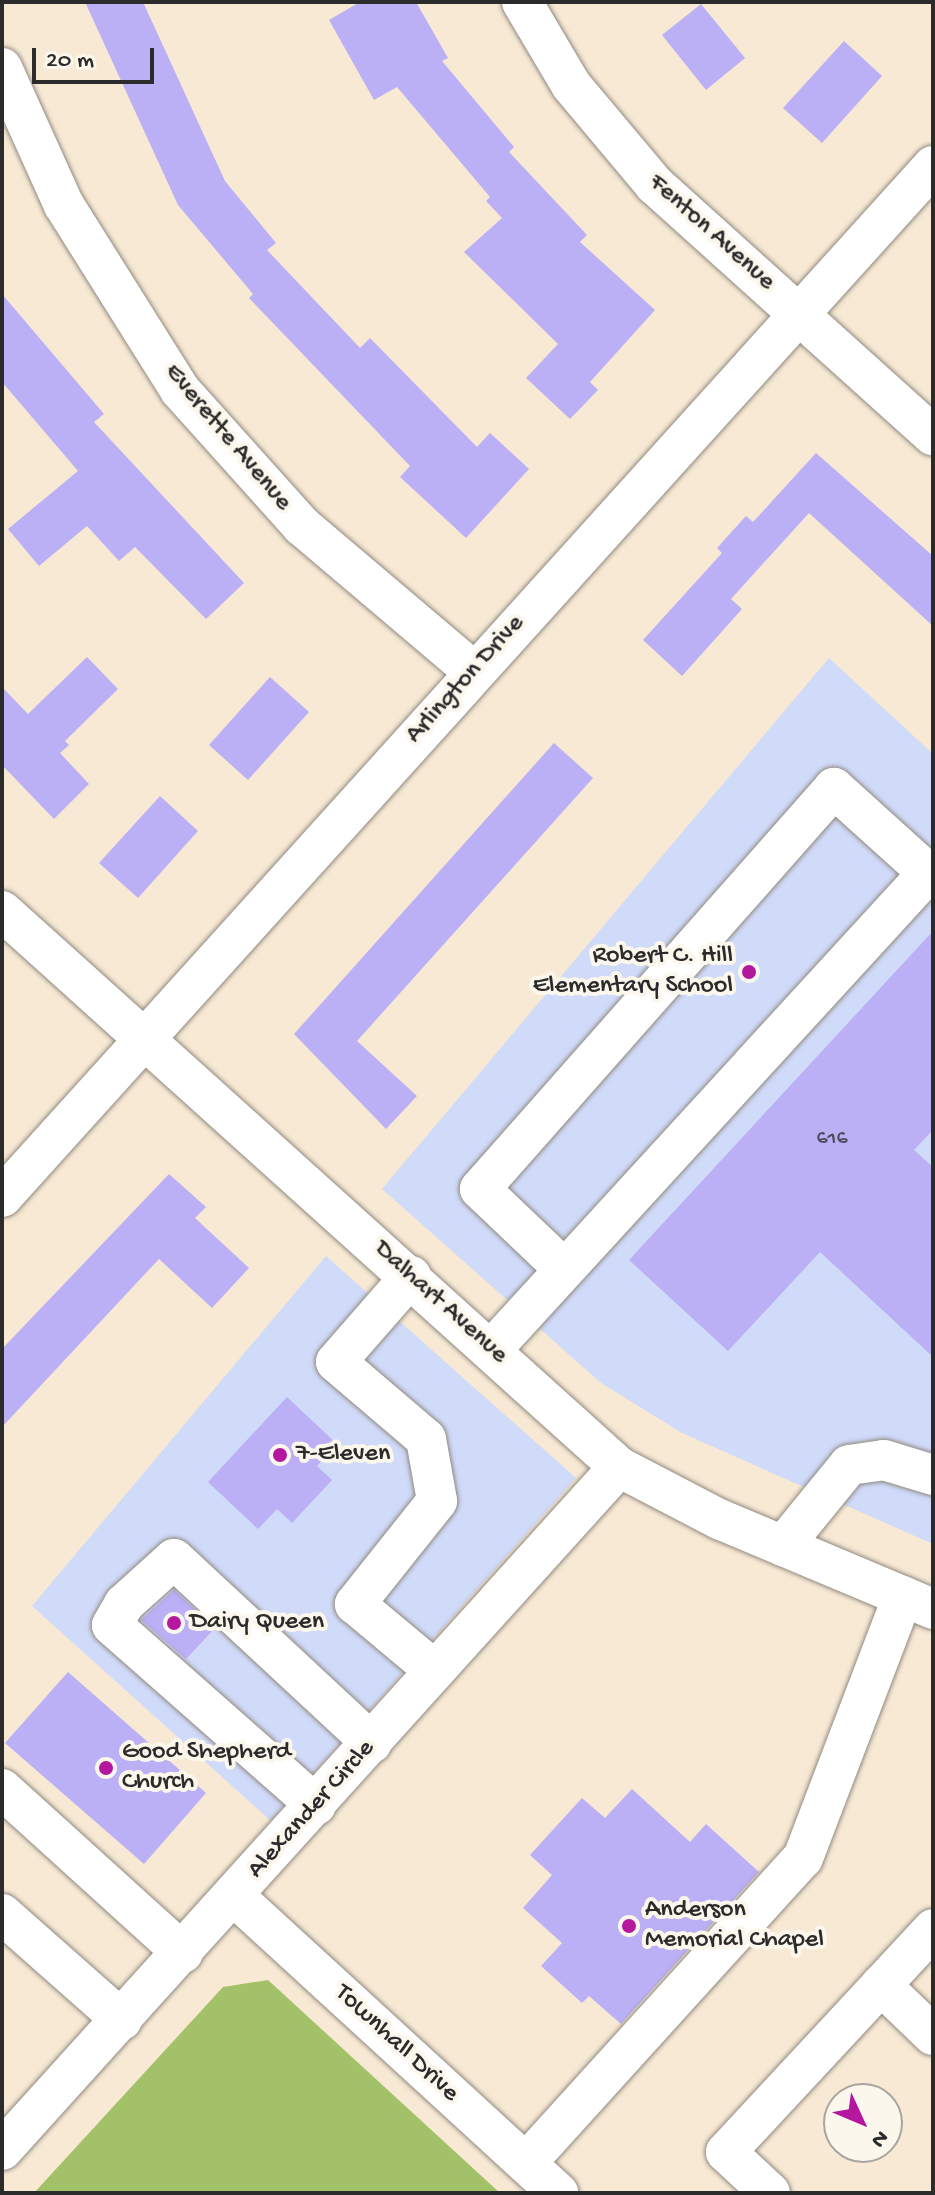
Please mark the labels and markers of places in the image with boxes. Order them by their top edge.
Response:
place label: Robert C. Hill Elementary School [533,941,733,1002]
marker: Robert C. Hill Elementary School [740,963,758,981]
place label: 7-Eleven [296,1439,390,1471]
marker: 7-Eleven [271,1446,289,1464]
place label: Dairy Queen [190,1607,324,1639]
marker: Dairy Queen [165,1614,183,1632]
place label: Good Shepherd Church [122,1737,291,1798]
marker: Good Shepherd Church [97,1759,115,1777]
place label: Anderson Memorial Chapel [645,1895,824,1956]
marker: Anderson Memorial Chapel [620,1917,638,1935]

